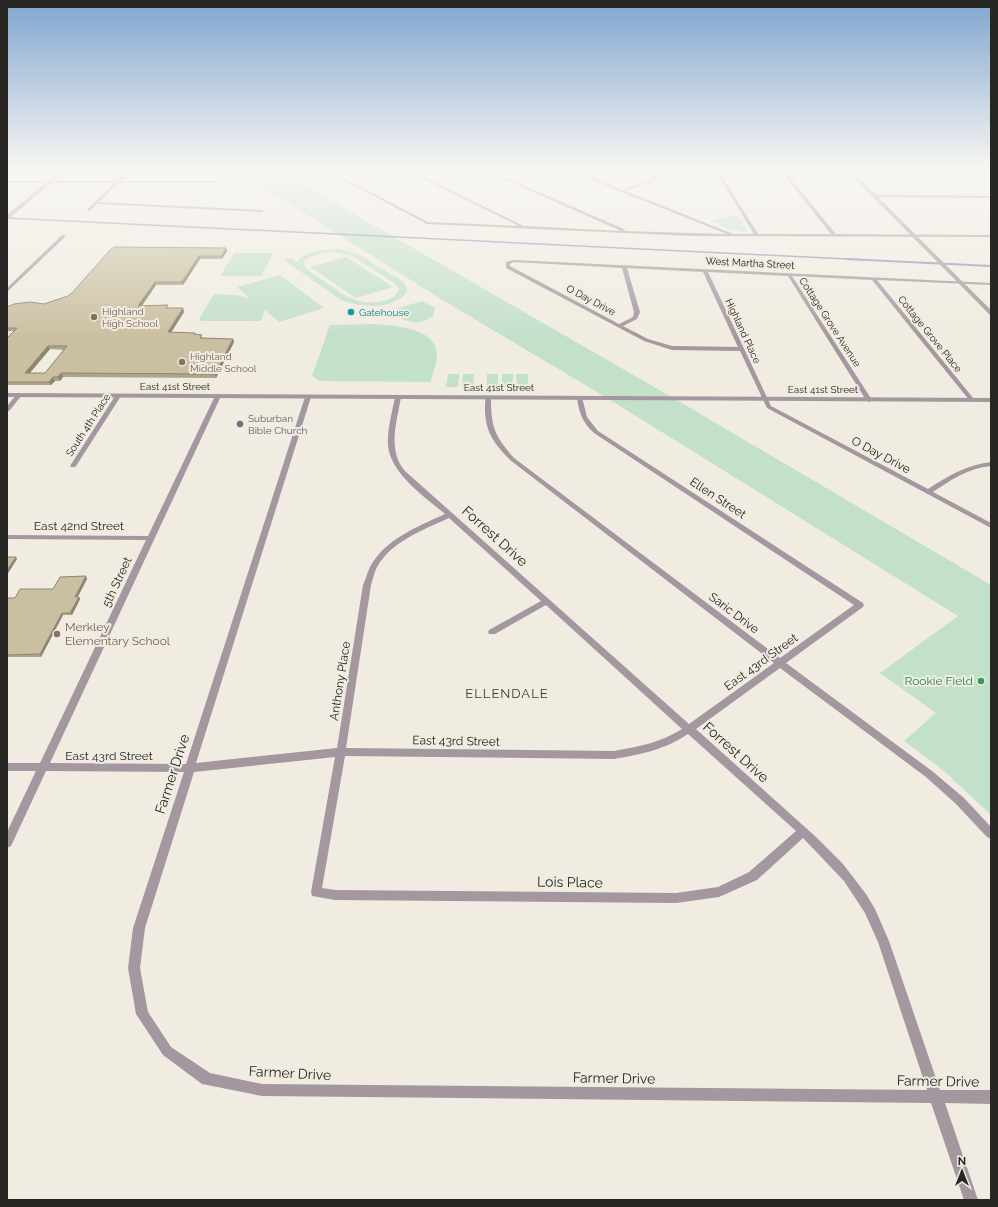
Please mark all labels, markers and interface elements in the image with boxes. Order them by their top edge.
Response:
street label: West Martha Street [705,255,795,271]
street label: Cottage Grove Avenue [797,275,863,369]
street label: O Day Drive [565,282,618,318]
street label: Cottage Grove Place [896,294,964,374]
street label: Highland Place [723,297,763,365]
place label: Highland High School [102,306,158,329]
marker: Gatehouse [346,307,356,317]
place label: Gatehouse [359,307,409,318]
marker: Highland High School [89,312,99,322]
place label: Highland Middle School [190,351,257,374]
marker: Highland Middle School [177,357,187,367]
street label: East 41st Street [140,381,211,392]
street label: East 41st Street [464,382,535,393]
street label: East 41st Street [788,384,859,395]
street label: South 4th Place [64,391,112,458]
place label: Suburban Bible Church [248,413,308,436]
marker: Suburban Bible Church [235,419,245,429]
street label: O Day Drive [849,434,913,476]
street label: Ellen Street [687,475,749,521]
street label: Forrest Drive [459,502,531,570]
street label: East 42nd Street [34,519,124,533]
street label: 5th Street [99,555,135,609]
street label: Saric Drive [706,590,762,636]
place label: Merkley Elementary School [65,620,171,648]
marker: Merkley Elementary School [52,629,62,639]
street label: East 43rd Street [721,631,801,693]
street label: Anthony Place [327,640,353,722]
place label: Rookie Field [905,674,973,688]
marker: Rookie Field [976,676,986,686]
district label: ELLENDALE [465,686,549,701]
street label: Forrest Drive [700,718,772,786]
street label: Farmer Drive [152,732,192,816]
street label: East 43rd Street [412,733,500,749]
street label: East 43rd Street [65,749,153,763]
street label: Lois Place [537,873,603,891]
street label: Farmer Drive [248,1063,332,1083]
street label: Farmer Drive [573,1069,655,1087]
street label: Farmer Drive [897,1072,979,1090]
north arrow [942,1151,982,1191]
text: N [958,1155,966,1168]

